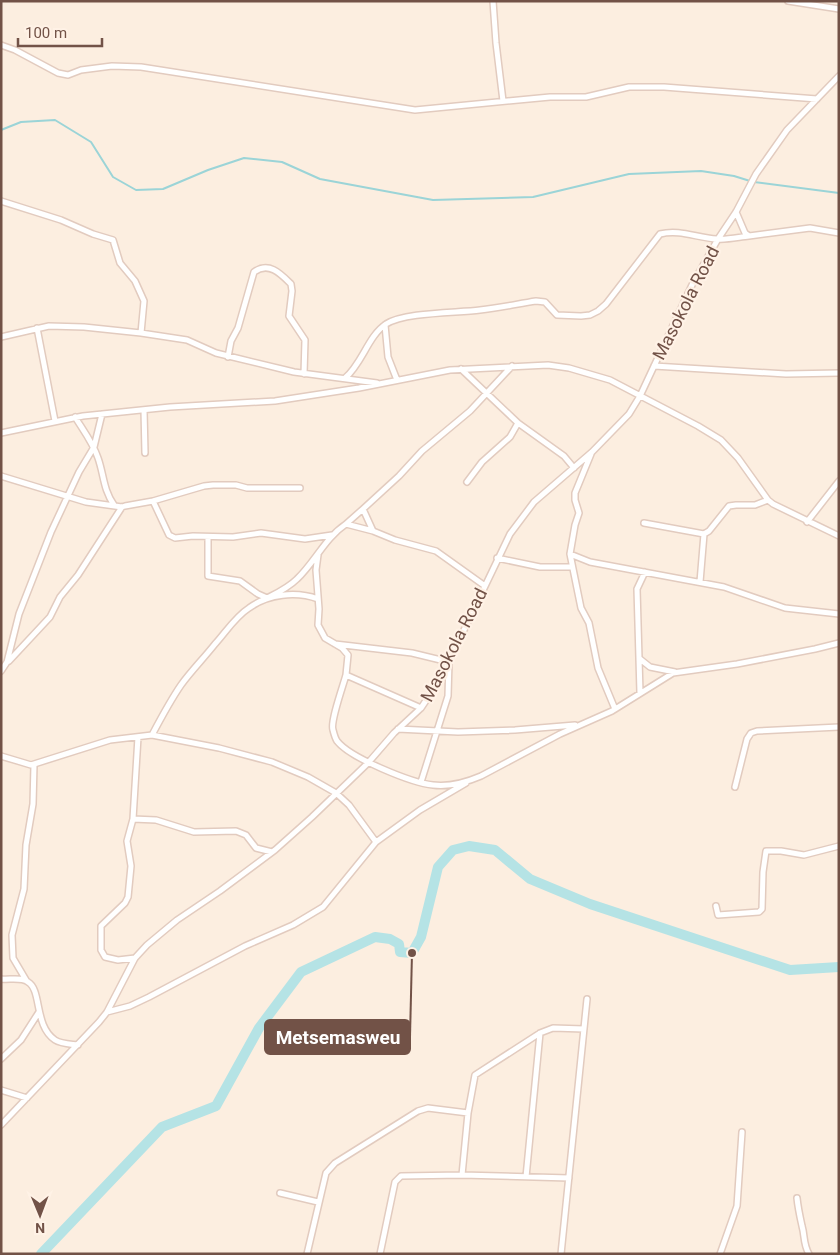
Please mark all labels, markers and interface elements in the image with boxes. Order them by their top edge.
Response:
scale bar [18,15,101,47]
text: 100 m [25,24,67,42]
street label: Masokola Road [648,243,723,363]
street label: Masokola Road [416,585,491,705]
callout: Metsemasweu [265,1020,410,1054]
text: Metsemasweu [276,1026,400,1049]
north arrow [15,1190,65,1240]
text: N [35,1220,45,1236]

